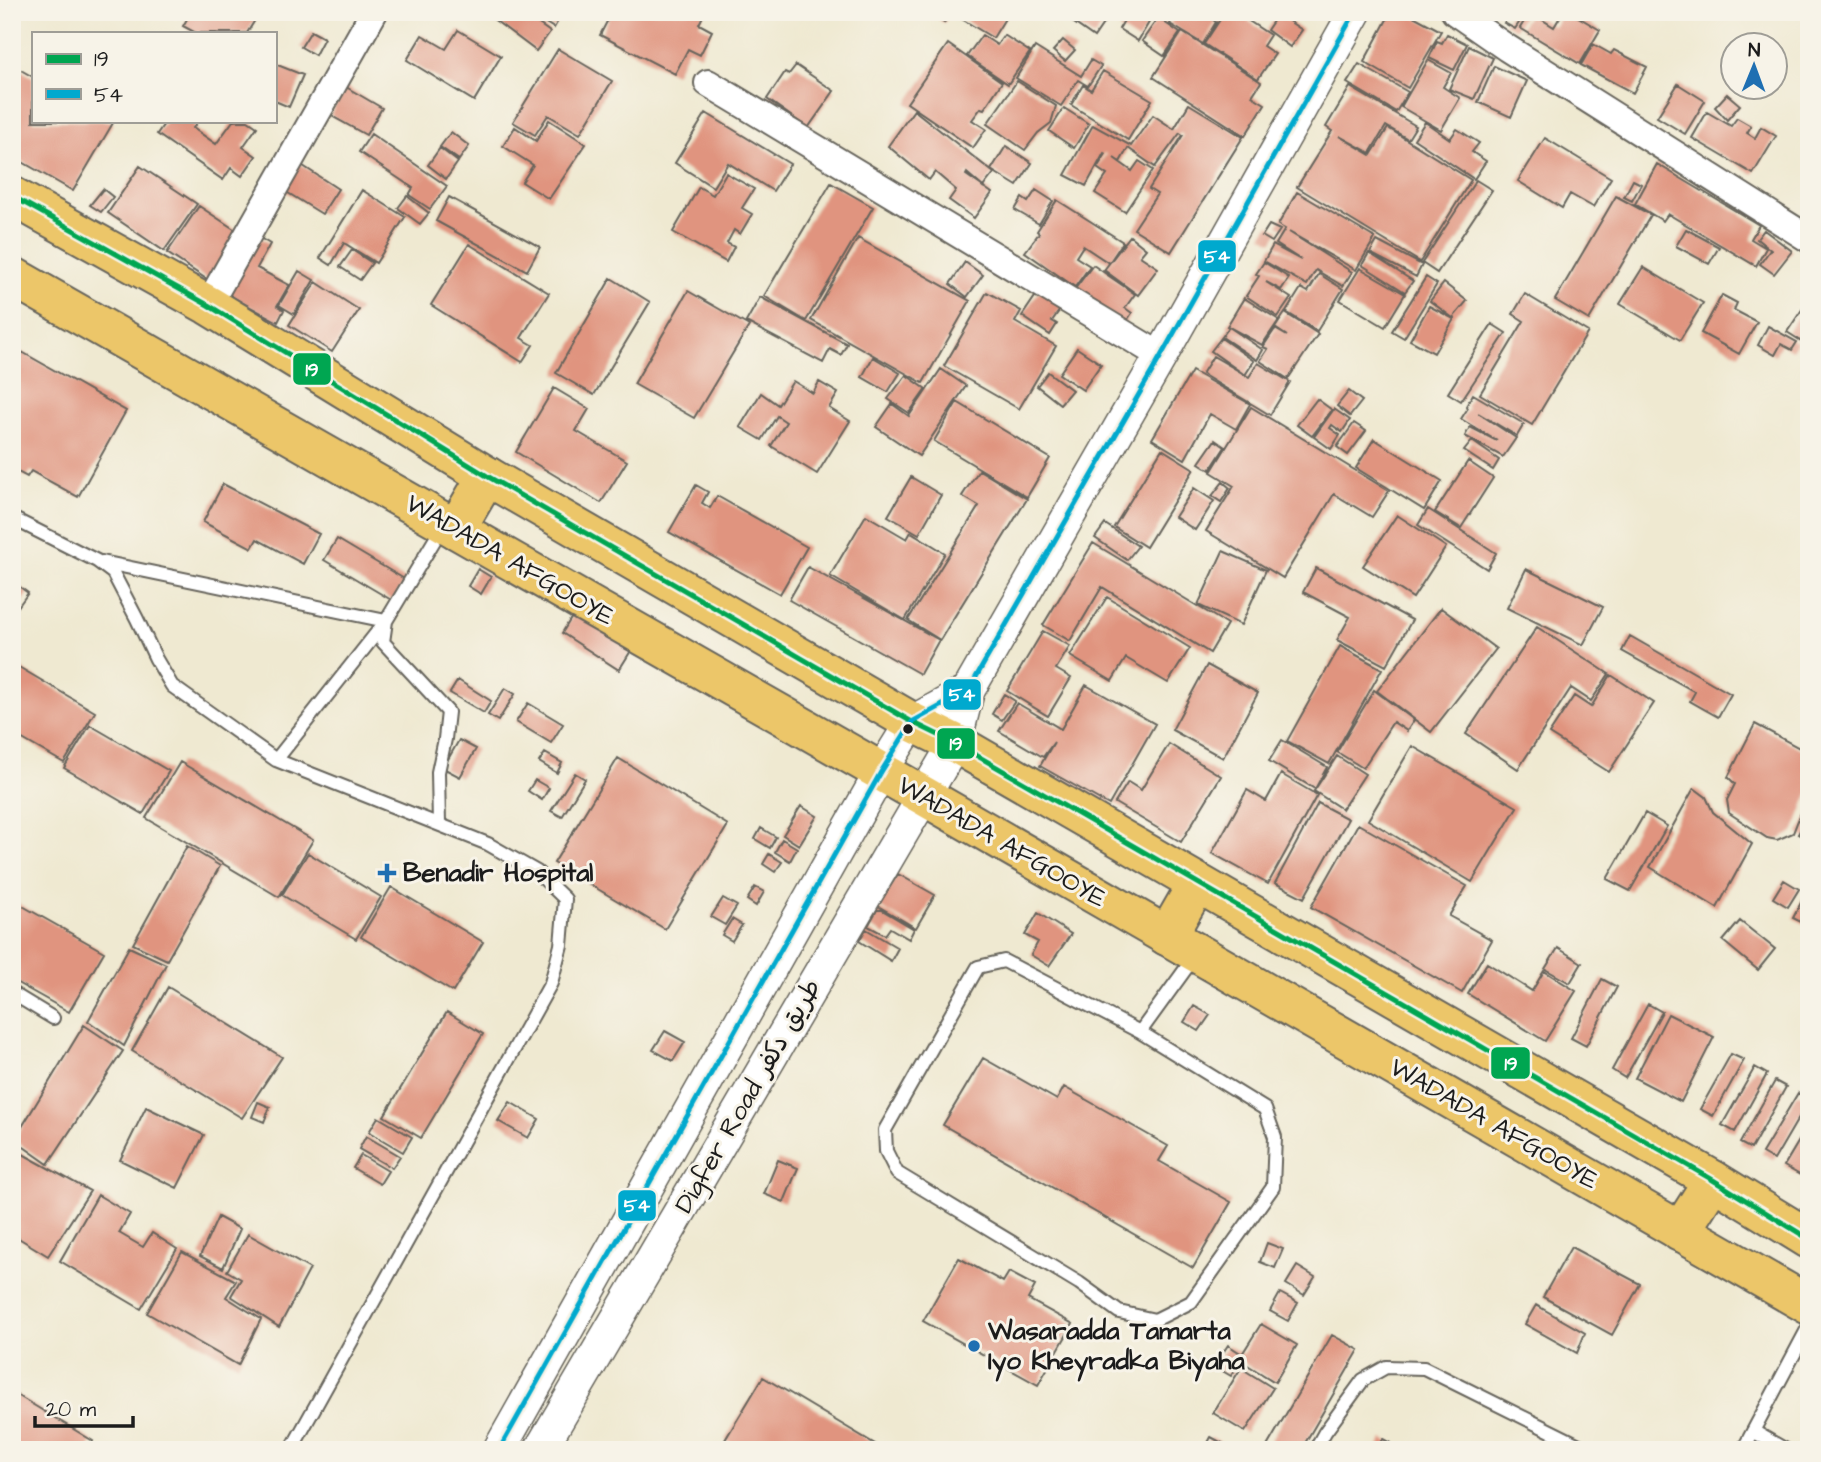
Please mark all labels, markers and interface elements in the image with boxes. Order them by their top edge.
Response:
legend [32,32,276,122]
north arrow [1720,32,1790,102]
text: N [1748,37,1761,64]
text: 19 [94,45,109,74]
text: 54 [94,81,123,110]
line badge: 54 [1197,239,1237,273]
text: 54 [1204,244,1230,271]
line badge: 19 [292,352,332,386]
text: 19 [305,357,319,384]
street label: WADADA AFGOOYE [399,486,621,634]
line badge: 54 [942,678,982,711]
text: 54 [949,682,975,709]
unlabelled marker [901,722,915,736]
line badge: 19 [936,727,976,760]
text: 19 [949,731,963,758]
street label: WADADA AFGOOYE [891,768,1113,916]
place label: Benadir Hospital [403,855,593,891]
marker: Benadir Hospital [377,863,397,883]
street label: Digfer Road طريق دكفر [666,972,832,1221]
line badge: 19 [1490,1046,1531,1080]
street label: WADADA AFGOOYE [1383,1050,1605,1198]
text: 19 [1504,1051,1518,1078]
line badge: 54 [617,1189,657,1222]
text: 54 [624,1193,650,1220]
place label: Wasaradda Tamarta Iyo Kheyradka Biyaha [987,1313,1245,1382]
marker: Wasaradda Tamarta Iyo Kheyradka Biyaha [966,1338,982,1354]
scale bar [35,1385,133,1429]
text: 20 m [46,1395,97,1424]

